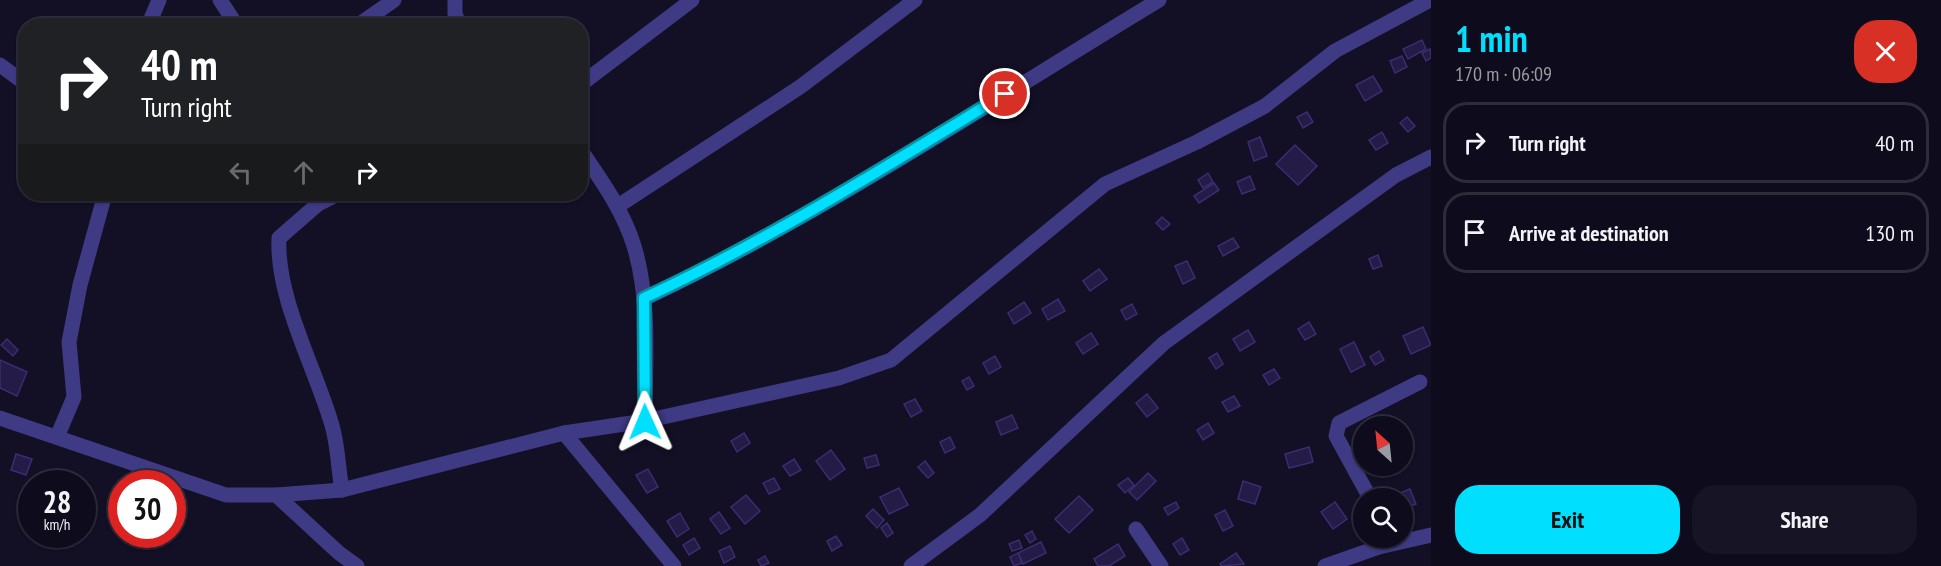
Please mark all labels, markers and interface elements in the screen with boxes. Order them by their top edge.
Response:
text: 1 min [1455,15,1528,62]
button: close [1854,20,1917,83]
text: 40 m [141,37,218,92]
icon: right [42,42,120,120]
text: 170 m · 06:09 [1455,61,1552,87]
pin [979,68,1030,119]
icon: arrive [988,77,1021,110]
text: Turn right [141,90,232,124]
icon: right [1458,126,1491,159]
text: Turn right [1509,129,1586,157]
text: 40 m [1875,129,1914,157]
icon: left [224,156,257,189]
icon: ahead [287,156,320,189]
icon: right [350,156,383,189]
icon: arrive [1458,216,1491,249]
text: Arrive at destination [1509,219,1669,247]
text: 130 m [1865,219,1914,247]
position arrow [613,390,677,454]
north arrow [1353,416,1413,476]
map controls [1353,416,1413,548]
speed limit sign: 30 [108,470,186,548]
text: 28 [43,482,71,521]
button: Exit [1455,485,1680,554]
button: Share [1692,485,1917,554]
button: search [1353,488,1413,548]
text: km/h [44,515,70,534]

